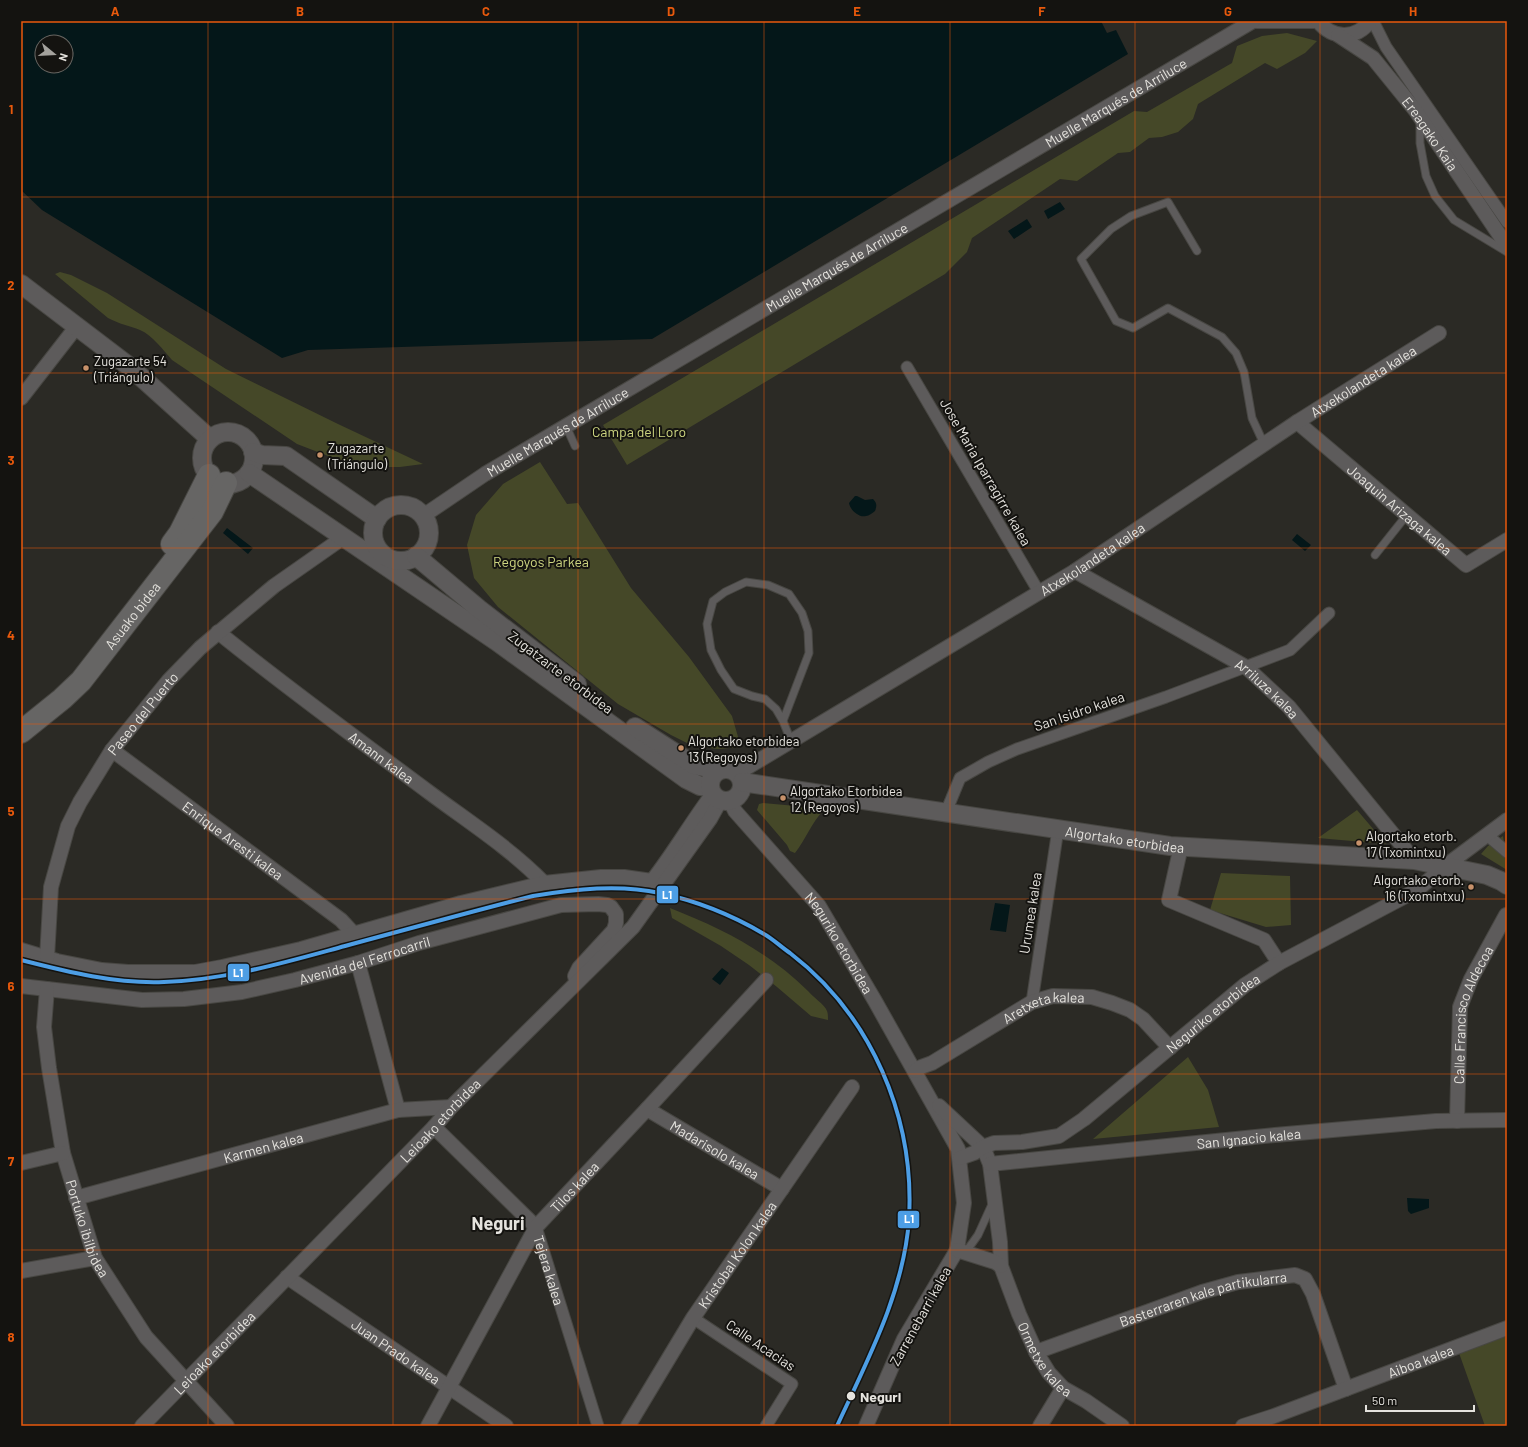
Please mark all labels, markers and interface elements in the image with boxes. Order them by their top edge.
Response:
text: A [111,3,120,19]
text: B [296,3,304,19]
text: C [482,3,490,19]
text: D [667,3,675,19]
text: E [853,3,861,19]
text: F [1038,3,1046,19]
text: G [1224,3,1232,19]
text: H [1409,3,1417,19]
north arrow [34,34,74,74]
text: N [57,52,71,63]
street label: Muelle Marqués de Arriluce [1042,54,1190,150]
street label: Ereagako Kaia [1399,93,1462,174]
text: 1 [9,101,13,117]
street label: Muelle Marqués de Arriluce [762,218,910,315]
text: 2 [7,277,15,293]
street label: Atxekolandeta kalea [1307,341,1419,420]
place label: Zugazarte 54 (Triángulo) [93,353,167,385]
marker: Zugazarte 54 (Triángulo) [81,363,91,373]
street label: Muelle Marqués de Arriluce [483,383,631,480]
street label: Jose Maria Iparragirre kalea [937,395,1035,549]
park label: Campa del Loro [592,423,686,440]
place label: Zugazarte (Triángulo) [327,440,388,472]
marker: Zugazarte (Triángulo) [315,450,325,460]
text: 3 [7,452,15,468]
street label: Joaquin Arizaga kalea [1344,460,1456,558]
street label: Atxekolandeta kalea [1037,518,1148,599]
park label: Regoyos Parkea [493,553,589,570]
street label: Asuako bidea [101,578,163,652]
text: 4 [7,627,15,643]
street label: Zugatzarte etorbidea [505,627,617,717]
street label: Arriluze kalea [1232,654,1303,722]
street label: Paseo del Puerto [103,668,181,758]
street label: San Isidro kalea [1032,688,1126,734]
street label: Amann kalea [346,727,418,787]
place label: Algortako etorbidea 13 (Regoyos) [688,733,799,765]
marker: Algortako etorbidea 13 (Regoyos) [676,743,686,753]
place label: Algortako Etorbidea 12 (Regoyos) [790,783,902,815]
marker: Algortako Etorbidea 12 (Regoyos) [778,793,788,803]
street label: Enrique Aresti kalea [180,797,287,883]
text: 5 [7,803,15,819]
street label: Algortako etorbidea [1064,822,1185,855]
place label: Algortako etorb. 17 (Txomintxu) [1366,828,1457,860]
marker: Algortako etorb. 17 (Txomintxu) [1354,838,1364,848]
street label: Urumea kalea [1015,871,1045,955]
place label: Algortako etorb. 16 (Txomintxu) [1373,872,1465,904]
marker: Algortako etorb. 16 (Txomintxu) [1466,882,1476,892]
line badge: L1 [656,885,679,904]
text: L1 [662,888,672,901]
street label: Neguriko etorbidea [802,888,877,997]
street label: Avenida del Ferrocarril [297,932,432,987]
street label: Calle Francisco Aldecoa [1449,943,1496,1084]
line badge: L1 [227,963,250,982]
text: L1 [233,966,243,979]
street label: Neguriko etorbidea [1162,969,1263,1056]
text: 6 [8,978,15,994]
street label: Aretxeta kalea [999,987,1085,1027]
street label: Leioako etorbidea [396,1075,484,1166]
street label: Madarisolo kalea [667,1116,763,1182]
street label: San Ignacio kalea [1196,1124,1302,1151]
street label: Karmen kalea [221,1128,305,1166]
text: 7 [8,1153,15,1169]
street label: Tilos kalea [546,1158,602,1216]
street label: Portuko ibilbidea [63,1178,113,1280]
street label: Kristobal Kolon kalea [694,1198,779,1312]
line badge: L1 [897,1210,920,1229]
district label: Neguri [471,1212,525,1234]
text: L1 [904,1212,914,1225]
street label: Tejera kalea [531,1233,568,1307]
street label: Zarrenebarri kalea [886,1264,954,1368]
street label: Basterraren kale partikularra [1117,1268,1288,1330]
street label: Leioako etorbidea [170,1307,258,1397]
street label: Juan Prado kalea [349,1315,444,1387]
street label: Calle Acacias [723,1316,799,1374]
street label: Ormetxe kalea [1015,1319,1075,1400]
text: 8 [7,1329,15,1345]
street label: Aiboa kalea [1385,1341,1456,1381]
scale bar [1366,1387,1474,1413]
place label: Neguri [860,1388,901,1405]
marker: Neguri [845,1390,857,1402]
text: 50 m [1372,1393,1397,1407]

